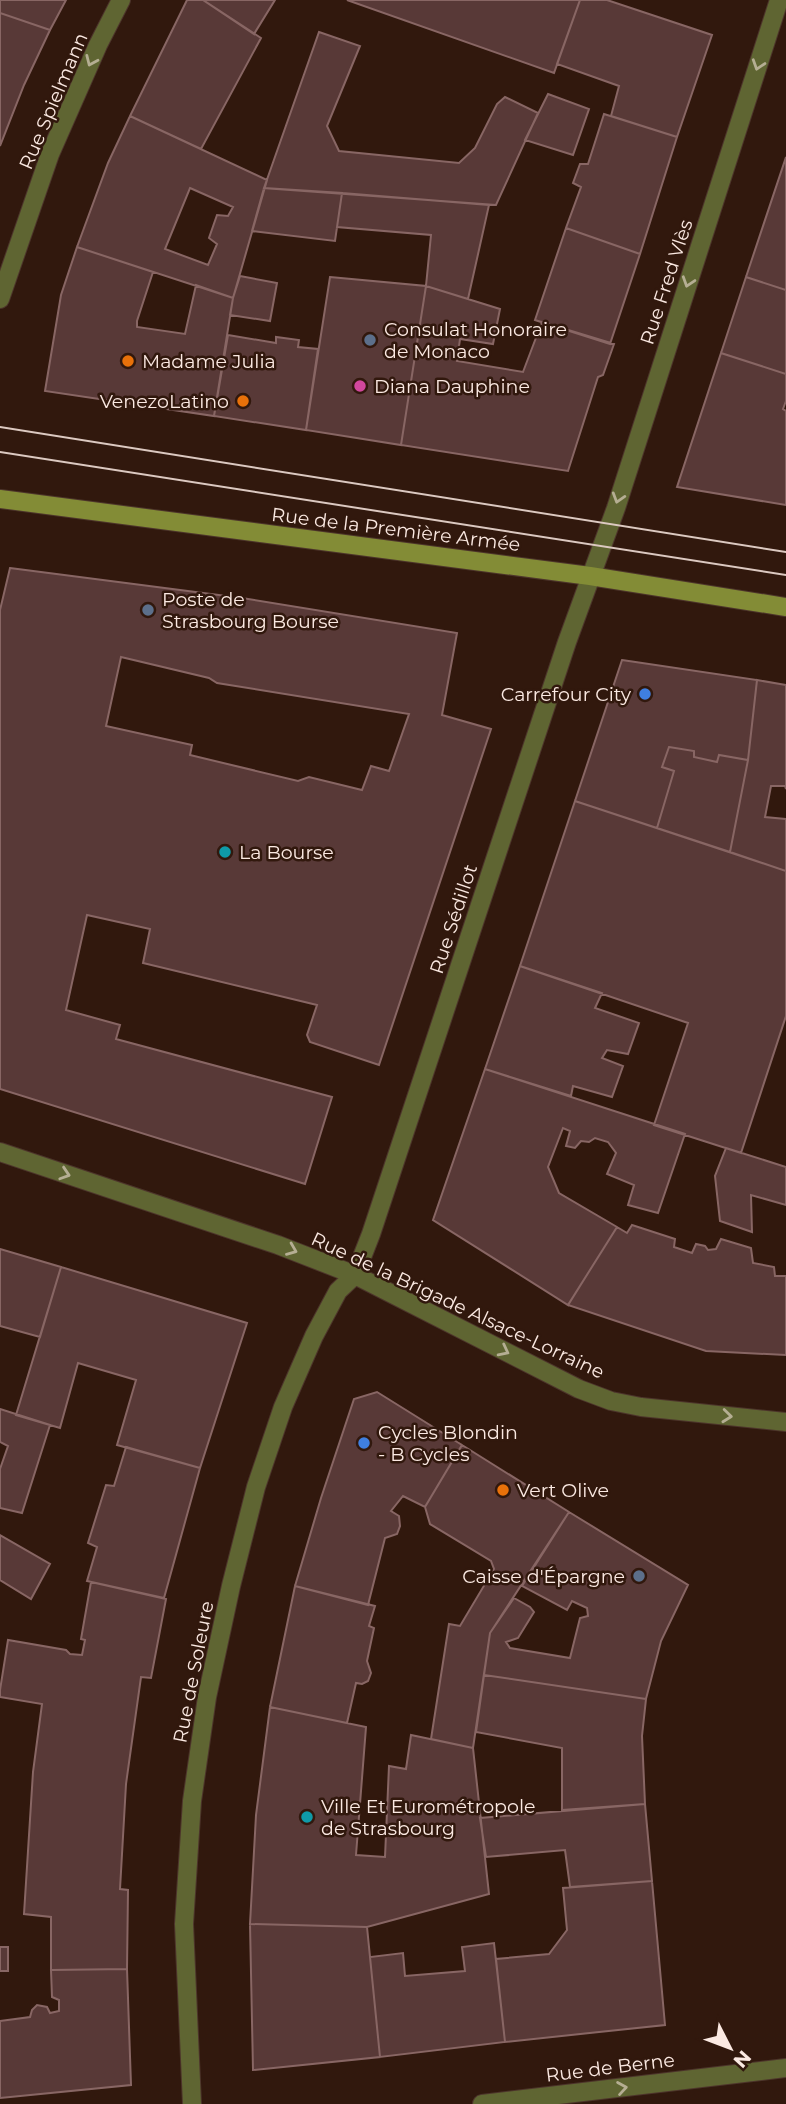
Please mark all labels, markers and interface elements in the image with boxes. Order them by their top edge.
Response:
street label: Rue Spielmann [14,29,93,173]
one-way arrow [85,54,99,66]
one-way arrow [752,58,766,71]
street label: Rue Fred Vlès [635,217,698,348]
one-way arrow [682,275,697,287]
place label: Consulat Honoraire de Monaco [384,318,567,363]
marker: Consulat Honoraire de Monaco [362,332,378,348]
place label: Madame Julia [142,350,276,373]
marker: Madame Julia [120,353,136,369]
place label: Diana Dauphine [374,375,530,398]
marker: Diana Dauphine [352,378,368,394]
place label: VenezoLatino [100,390,229,413]
marker: VenezoLatino [235,393,251,409]
one-way arrow [612,492,627,504]
street label: Rue de la Première Armée [270,503,522,556]
place label: Poste de Strasbourg Bourse [162,588,339,633]
marker: Poste de Strasbourg Bourse [140,602,156,618]
place label: Carrefour City [501,683,632,706]
marker: Carrefour City [637,686,653,702]
place label: La Bourse [239,841,334,864]
marker: La Bourse [217,844,233,860]
street label: Rue Sédillot [425,861,482,977]
one-way arrow [58,1166,70,1180]
street label: Rue de la Brigade Alsace-Lorraine [308,1227,608,1384]
one-way arrow [286,1242,298,1256]
one-way arrow [497,1342,509,1356]
one-way arrow [721,1408,733,1423]
place label: Cycles Blondin - B Cycles [378,1421,518,1466]
marker: Cycles Blondin - B Cycles [356,1435,372,1451]
place label: Vert Olive [517,1479,609,1502]
marker: Vert Olive [495,1482,511,1498]
place label: Caisse d'Épargne [462,1565,625,1588]
marker: Caisse d'Épargne [631,1568,647,1584]
street label: Rue de Soleure [168,1599,219,1745]
place label: Ville Et Eurométropole de Strasbourg [321,1795,535,1840]
marker: Ville Et Eurométropole de Strasbourg [299,1809,315,1825]
north arrow [695,2013,765,2083]
text: N [729,2046,756,2072]
street label: Rue de Berne [544,2048,676,2087]
one-way arrow [616,2081,628,2096]

